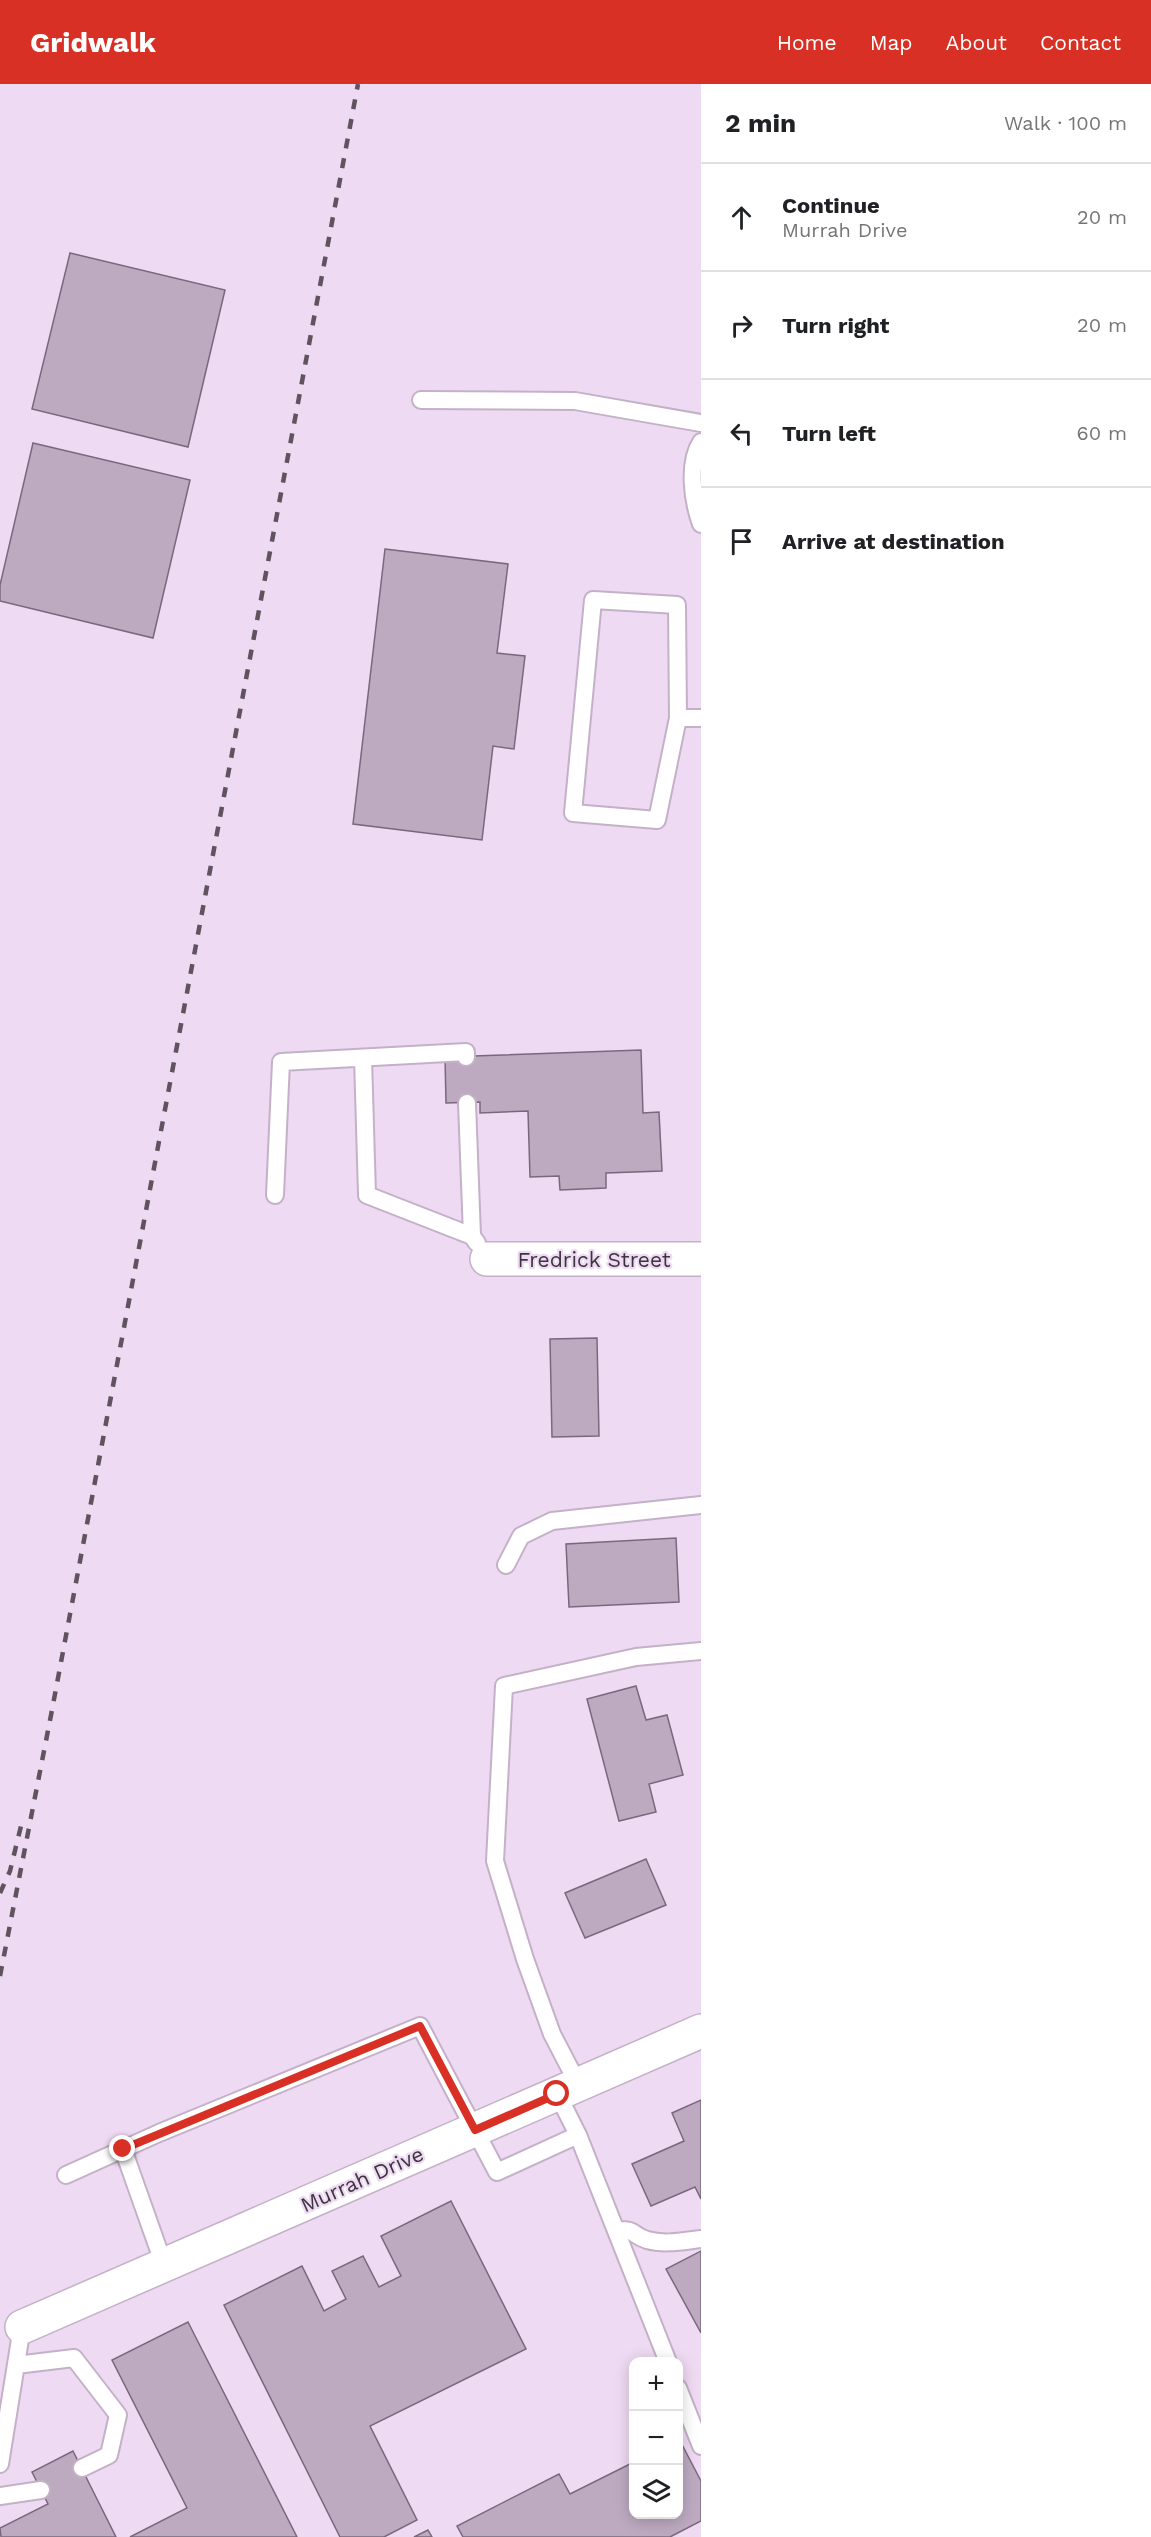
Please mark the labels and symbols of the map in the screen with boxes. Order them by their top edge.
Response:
street label: Fredrick Street [517,1247,671,1272]
route start [543,2080,569,2106]
route end [109,2135,135,2161]
street label: Murrah Drive [297,2141,427,2217]

